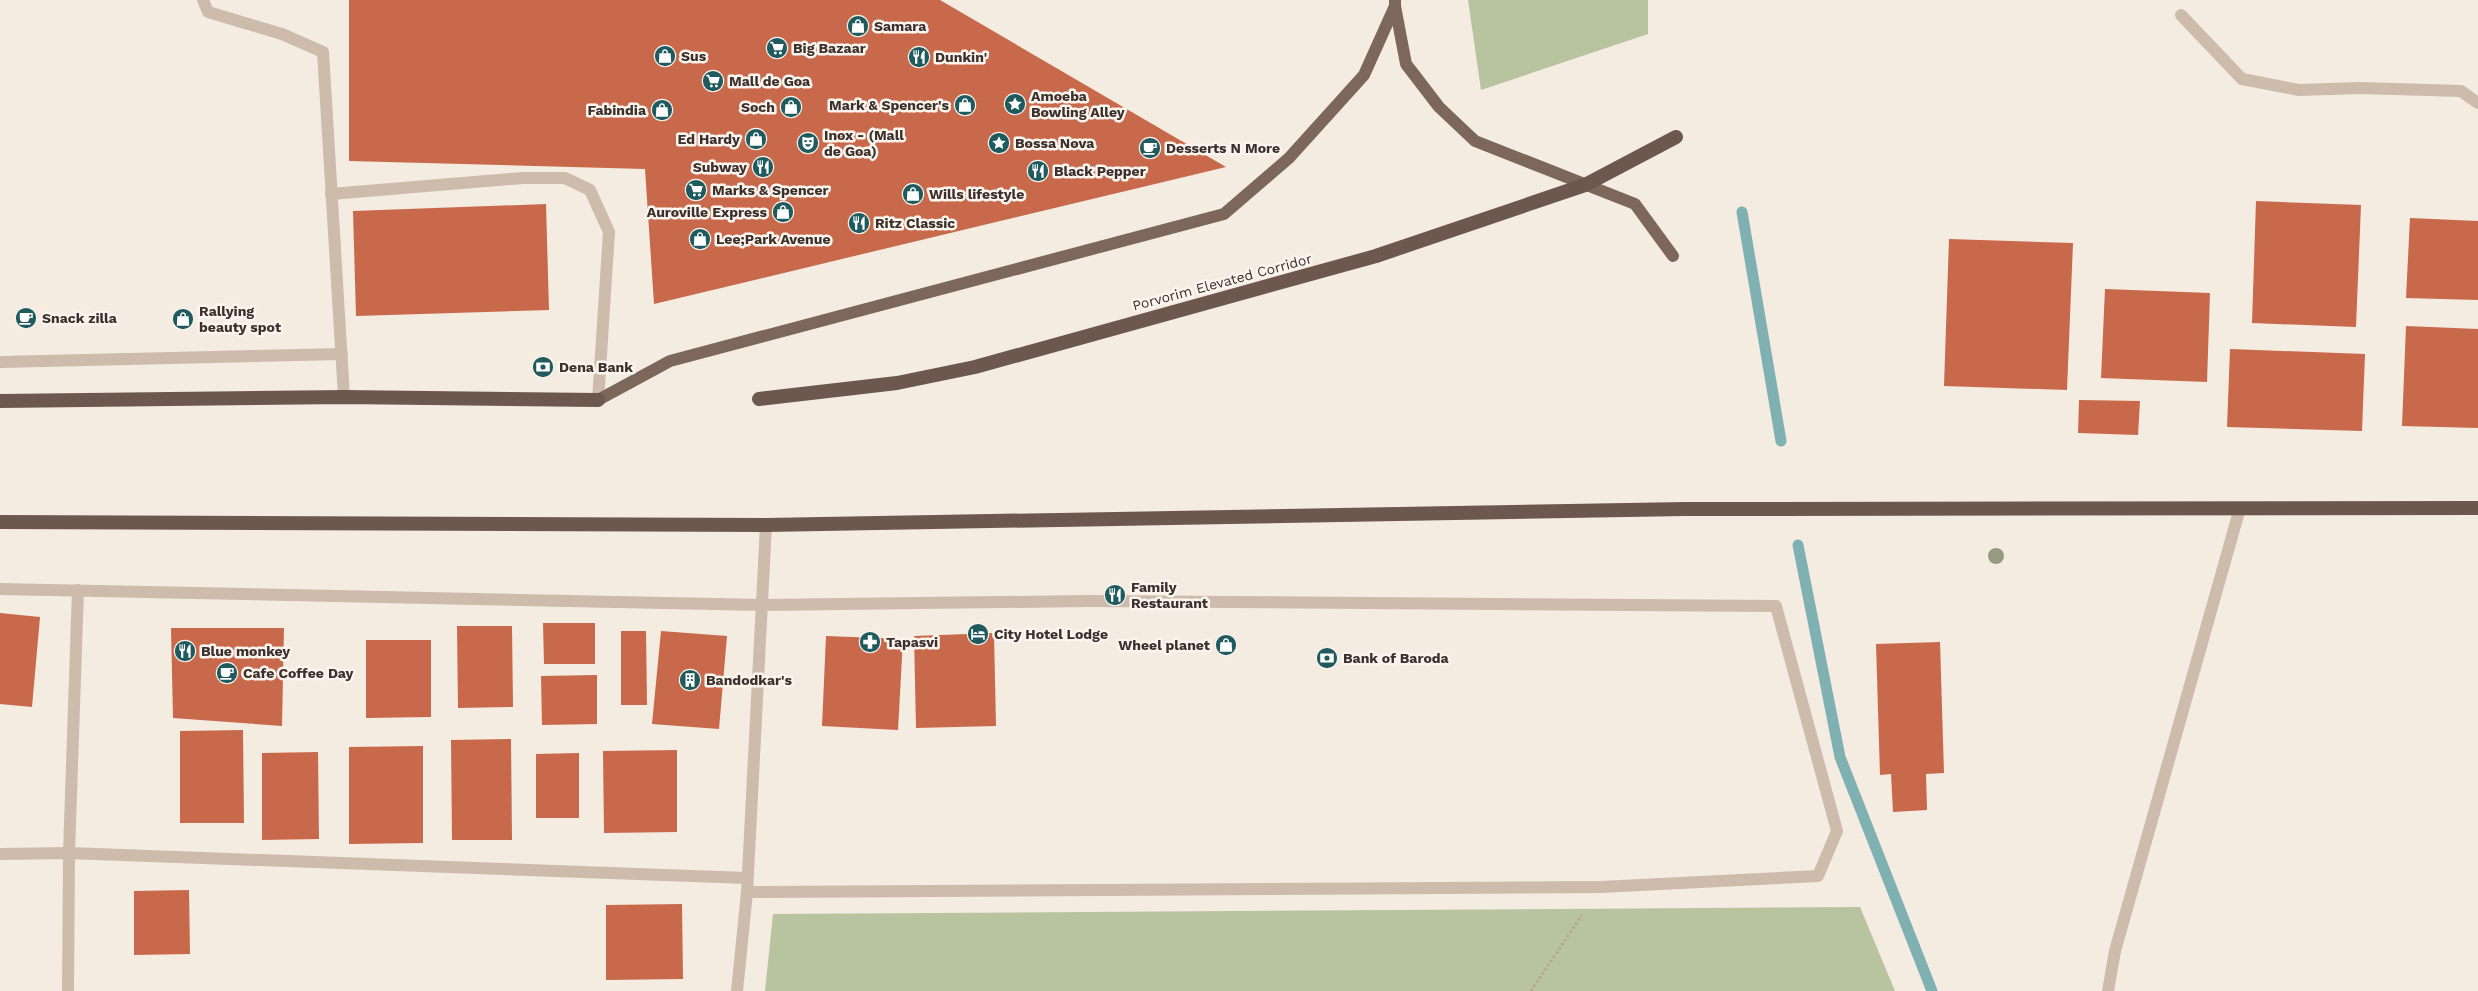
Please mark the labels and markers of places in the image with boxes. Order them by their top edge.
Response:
shop icon: Samara [846,14,870,38]
place label: Samara [874,18,927,34]
supermarket icon: Big Bazaar [765,36,789,60]
place label: Big Bazaar [793,40,866,56]
shop icon: Sus [653,44,677,68]
restaurant icon: Dunkin' [907,45,931,69]
place label: Sus [681,48,707,64]
place label: Dunkin' [935,49,987,65]
supermarket icon: Mall de Goa [701,69,725,93]
place label: Mall de Goa [729,73,811,89]
place label: Amoeba Bowling Alley [1031,88,1125,120]
place icon: Amoeba Bowling Alley [1003,92,1027,116]
shop icon: Mark & Spencer's [953,93,977,117]
shop icon: Soch [779,95,803,119]
place label: Mark & Spencer's [829,97,950,113]
shop icon: Fabindia [650,98,674,122]
place label: Soch [741,99,775,115]
place label: Fabindia [587,102,647,118]
shop icon: Ed Hardy [744,127,768,151]
place label: Inox - (Mall de Goa) [824,127,904,159]
place label: Ed Hardy [677,131,740,147]
theatre icon: Inox - (Mall de Goa) [796,131,820,155]
place icon: Bossa Nova [987,131,1011,155]
place label: Bossa Nova [1015,135,1095,151]
cafe icon: Desserts N More [1138,136,1162,160]
place label: Desserts N More [1166,140,1280,156]
restaurant icon: Subway [751,155,775,179]
place label: Subway [693,159,747,175]
restaurant icon: Black Pepper [1026,159,1050,183]
place label: Black Pepper [1054,163,1146,179]
supermarket icon: Marks & Spencer [684,178,708,202]
place label: Marks & Spencer [712,182,829,198]
shop icon: Wills lifestyle [901,182,925,206]
place label: Wills lifestyle [929,186,1024,202]
shop icon: Auroville Express [771,200,795,224]
place label: Auroville Express [647,204,768,220]
restaurant icon: Ritz Classic [847,211,871,235]
place label: Ritz Classic [875,215,955,231]
shop icon: Lee;Park Avenue [688,227,712,251]
place label: Lee;Park Avenue [716,231,831,247]
place label: Rallying beauty spot [199,303,281,335]
cafe icon: Snack zilla [14,306,38,330]
shop icon: Rallying beauty spot [171,307,195,331]
place label: Snack zilla [42,310,118,326]
bank icon: Dena Bank [531,355,555,379]
place label: Dena Bank [559,359,633,375]
place label: Family Restaurant [1131,579,1208,611]
restaurant icon: Family Restaurant [1103,583,1127,607]
hotel icon: City Hotel Lodge [966,622,990,646]
place label: City Hotel Lodge [994,626,1108,642]
pharmacy icon: Tapasvi [858,630,882,654]
shop icon: Wheel planet [1214,633,1238,657]
place label: Tapasvi [886,634,938,650]
place label: Wheel planet [1118,637,1210,653]
restaurant icon: Blue monkey [173,639,197,663]
place label: Blue monkey [201,643,290,659]
bank icon: Bank of Baroda [1315,646,1339,670]
place label: Bank of Baroda [1343,650,1450,666]
cafe icon: Cafe Coffee Day [215,661,239,685]
place label: Cafe Coffee Day [243,665,354,681]
building icon: Bandodkar's [678,668,702,692]
place label: Bandodkar's [706,672,793,688]

